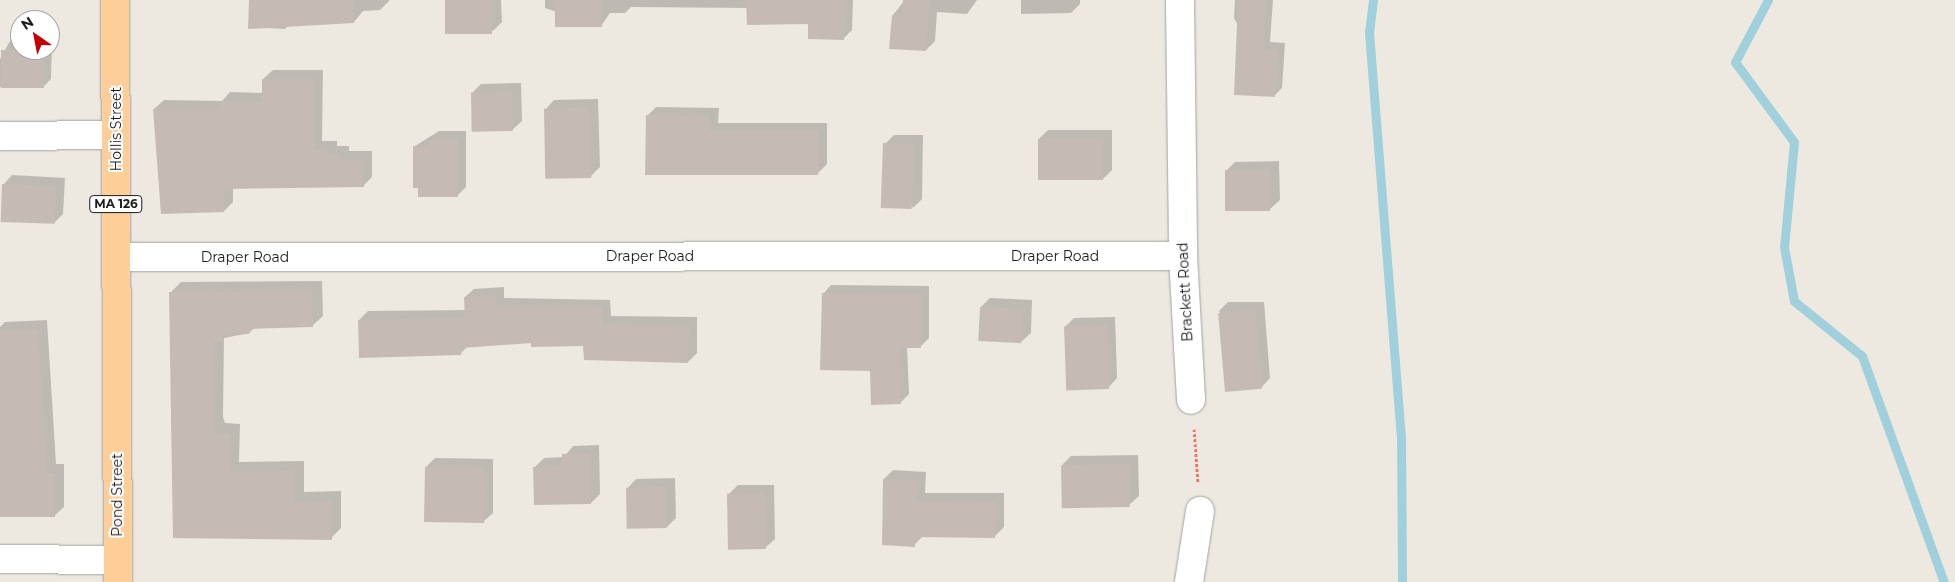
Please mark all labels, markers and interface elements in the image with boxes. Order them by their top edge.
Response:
north arrow [10,10,60,60]
text: N [18,13,37,34]
street label: Hollis Street [108,87,124,171]
road number: MA 126 [88,194,144,213]
street label: Brackett Road [1174,242,1196,342]
street label: Draper Road [606,248,694,264]
street label: Draper Road [1011,248,1099,264]
street label: Draper Road [201,249,289,265]
street label: Pond Street [109,453,125,537]

